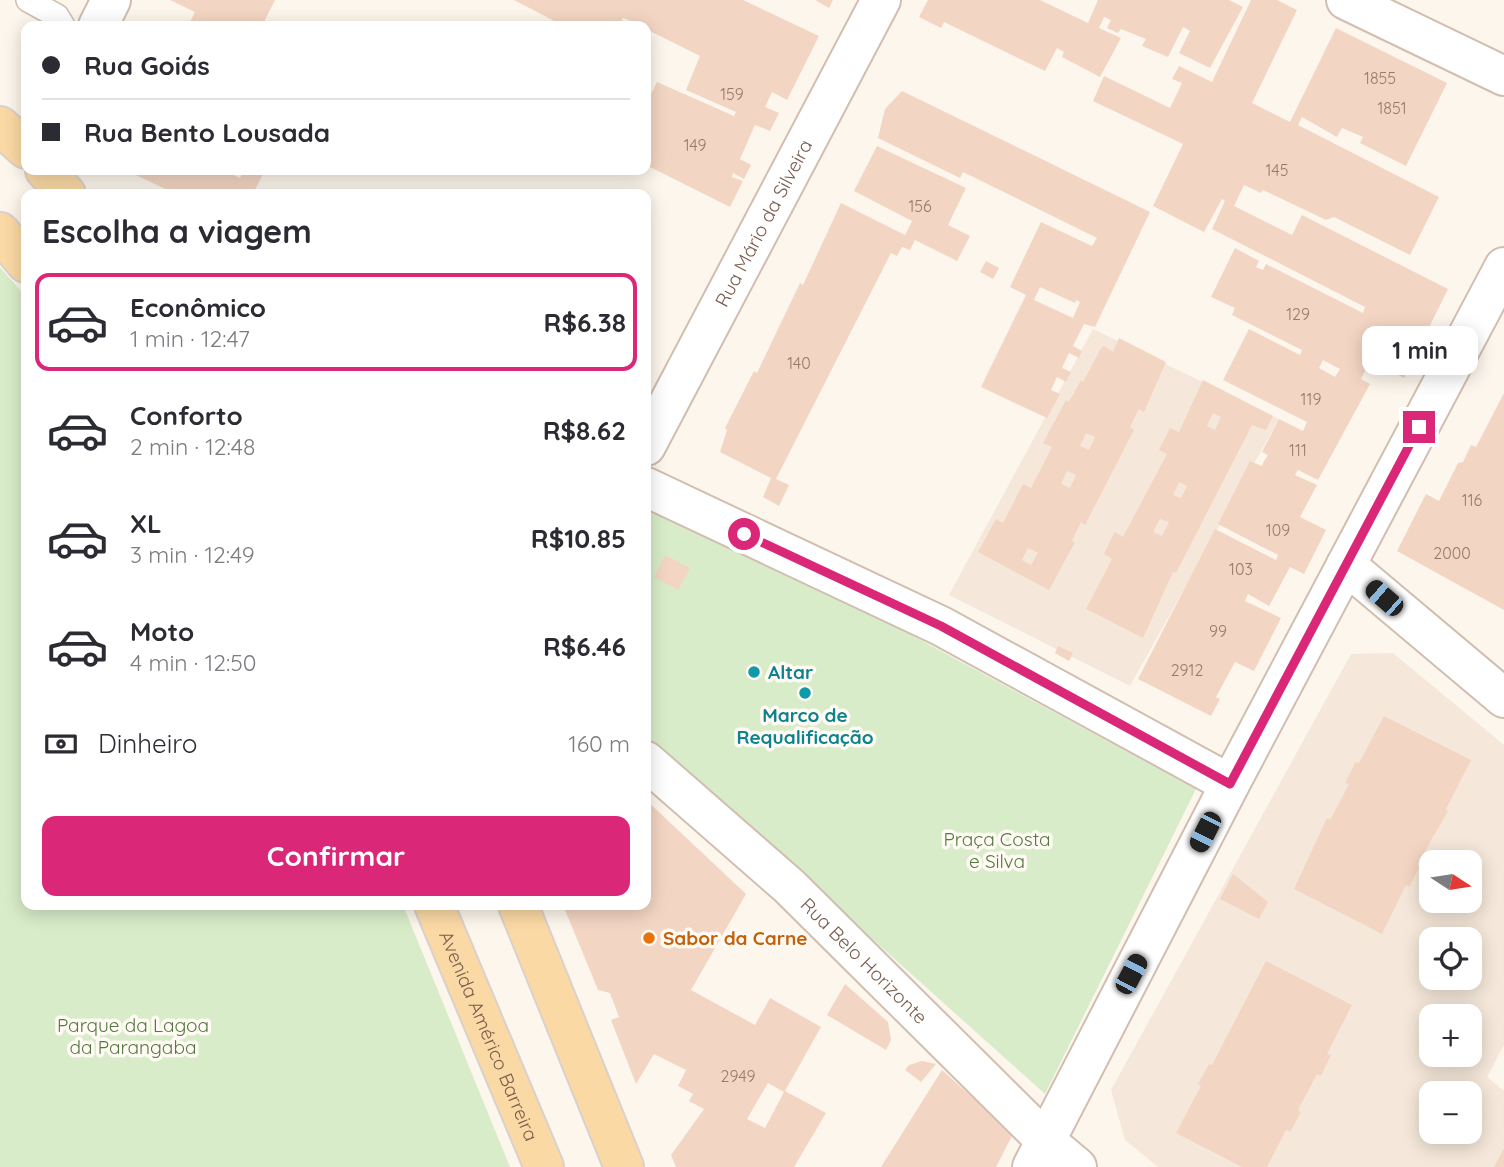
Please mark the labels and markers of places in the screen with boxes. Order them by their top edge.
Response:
place label: Altar [768,660,813,684]
marker: Altar [746,664,762,680]
marker: Marco de Requalificação [797,685,813,701]
place label: Marco de Requalificação [736,703,874,749]
place label: Sabor da Carne [663,926,807,950]
marker: Sabor da Carne [641,930,657,946]

